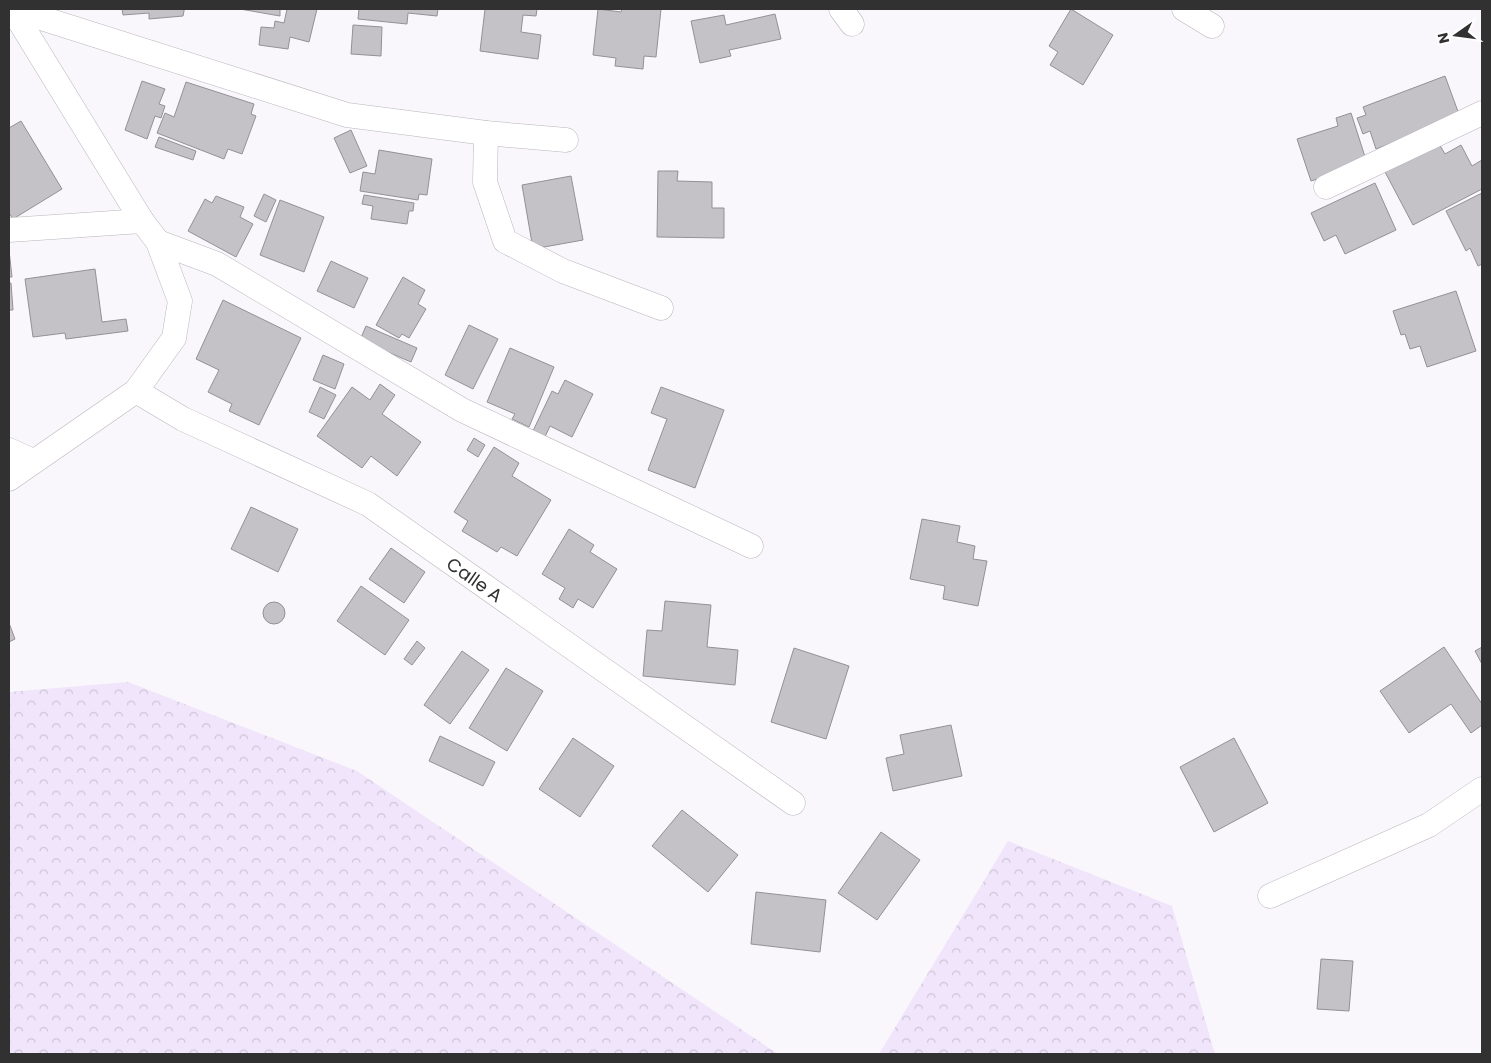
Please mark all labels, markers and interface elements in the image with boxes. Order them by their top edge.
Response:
north arrow [1431,10,1481,60]
text: N [1432,31,1454,46]
street label: Calle A [442,551,508,608]

